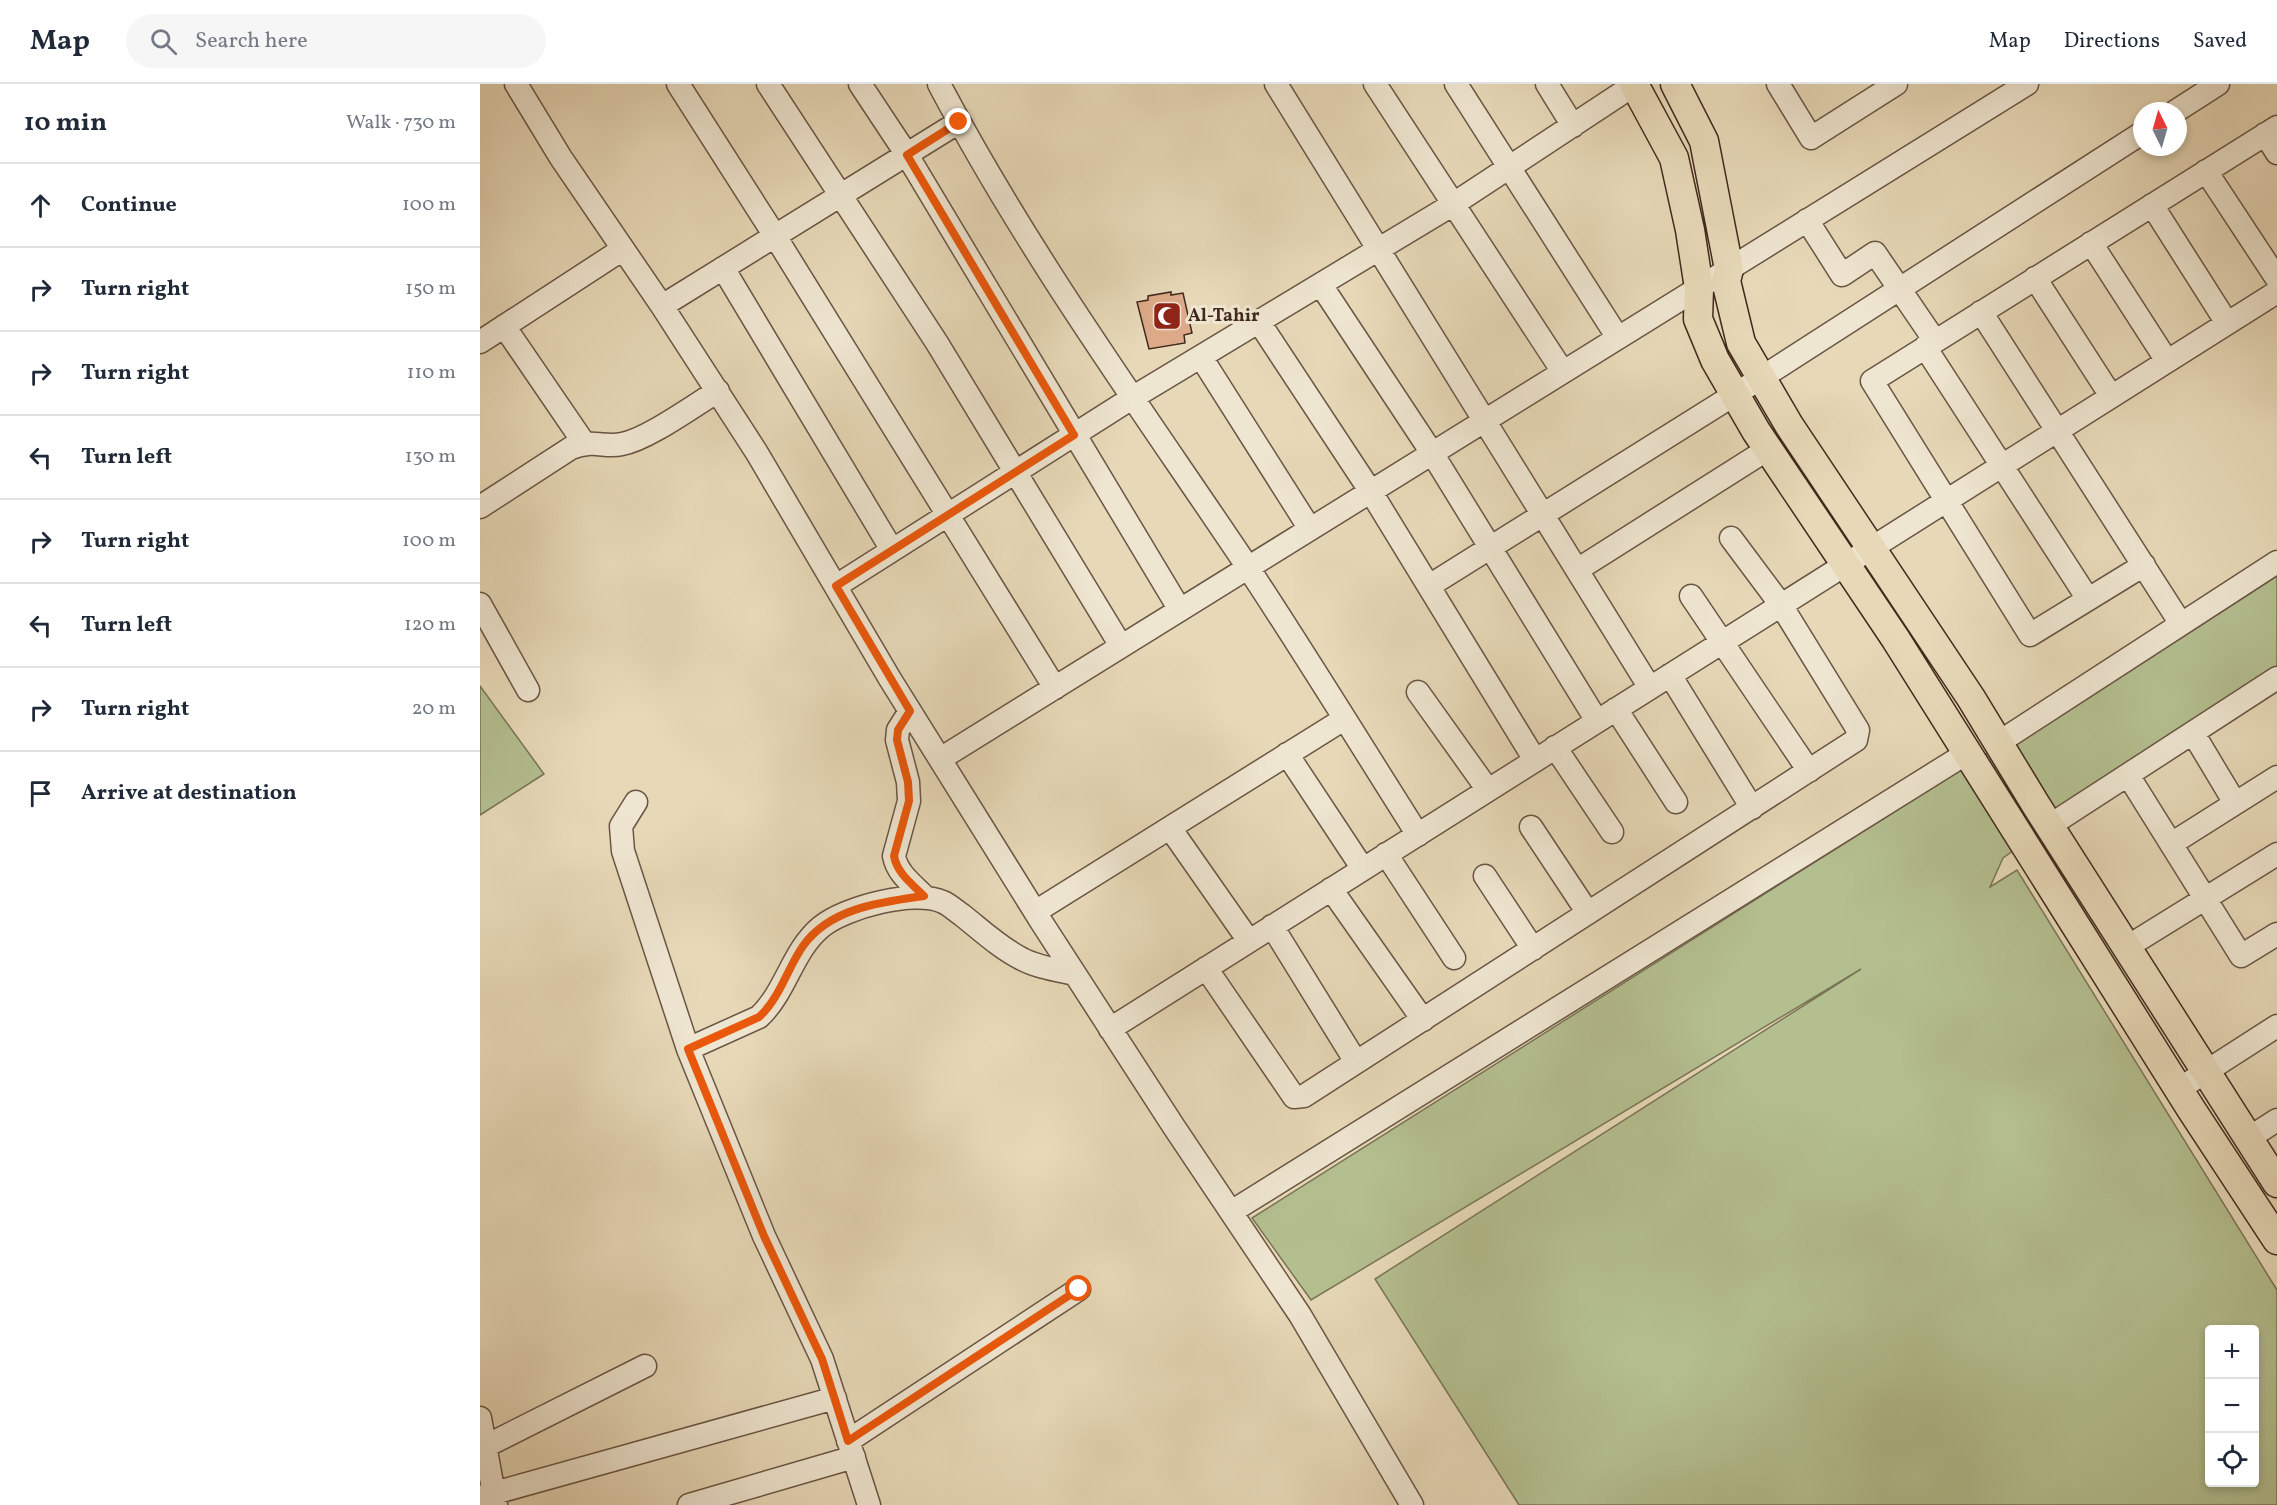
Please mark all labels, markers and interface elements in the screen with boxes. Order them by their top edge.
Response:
search box [126,14,546,68]
text: Map [30,22,90,61]
icon: search [147,25,180,58]
text: Search here [195,26,308,57]
text: Map [1989,27,2031,56]
text: Directions [2064,27,2160,56]
text: Saved [2193,27,2247,56]
north arrow [2133,102,2187,156]
text: 10 min [24,105,107,141]
route end [945,108,971,134]
text: Walk · 730 m [346,109,456,137]
icon: ahead [24,189,57,222]
text: Continue [81,190,177,221]
text: 100 m [402,191,456,219]
icon: right [24,273,57,306]
text: Turn right [81,274,189,305]
text: 150 m [405,275,456,303]
mosque icon: Al-Tahir [1151,300,1183,332]
place label: Al-Tahir [1188,304,1260,329]
icon: right [24,357,57,390]
text: Turn right [81,358,189,389]
text: 110 m [407,359,456,387]
icon: left [24,441,57,474]
text: Turn left [81,442,172,473]
text: 130 m [405,443,456,471]
icon: right [24,525,57,558]
text: Turn right [81,526,189,557]
text: 100 m [402,527,456,555]
icon: left [24,609,57,642]
text: Turn left [81,610,172,641]
text: 120 m [404,611,456,639]
icon: right [24,693,57,726]
text: Turn right [81,694,189,725]
text: 20 m [412,695,456,723]
icon: arrive [24,777,57,810]
text: Arrive at destination [81,778,297,809]
route start [1065,1275,1091,1301]
map controls [2205,1325,2259,1487]
button: + [2205,1325,2259,1379]
button: − [2205,1379,2259,1433]
button: locate [2205,1433,2259,1487]

